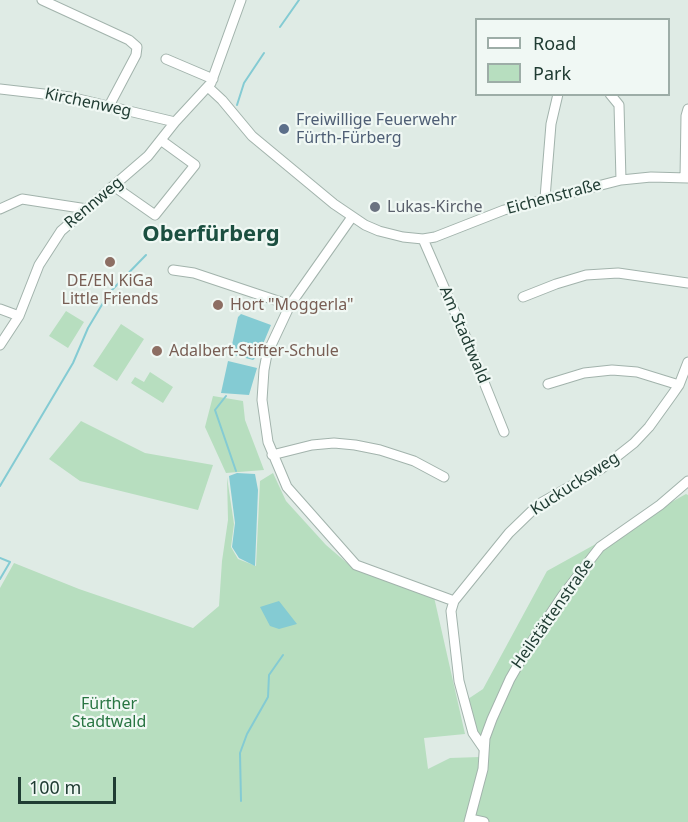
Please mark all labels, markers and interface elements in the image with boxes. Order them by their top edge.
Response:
legend [475,18,670,96]
text: Road [533,31,576,55]
text: Park [533,61,571,85]
street label: Kirchenweg [43,84,133,122]
place label: Freiwillige Feuerwehr Fürth-Fürberg [296,110,457,148]
marker: Freiwillige Feuerwehr Fürth-Fürberg [277,122,291,136]
street label: Rennweg [61,173,127,233]
street label: Eichenstraße [505,175,603,219]
place label: Lukas-Kirche [387,197,483,217]
marker: Lukas-Kirche [368,200,382,214]
district label: Oberfürberg [142,222,280,248]
marker: DE/EN KiGa Little Friends [103,255,117,269]
place label: DE/EN KiGa Little Friends [62,271,158,309]
street label: Am Stadtwald [435,283,493,387]
place label: Hort "Moggerla" [230,295,354,315]
marker: Hort "Moggerla" [211,298,225,312]
place label: Adalbert-Stifter-Schule [169,341,339,361]
marker: Adalbert-Stifter-Schule [150,344,164,358]
street label: Kuckucksweg [527,448,623,520]
street label: Heilstättenstraße [508,555,598,673]
park label: Fürther Stadtwald [72,694,146,732]
scale bar [21,765,118,803]
text: 100 m [29,775,81,799]

